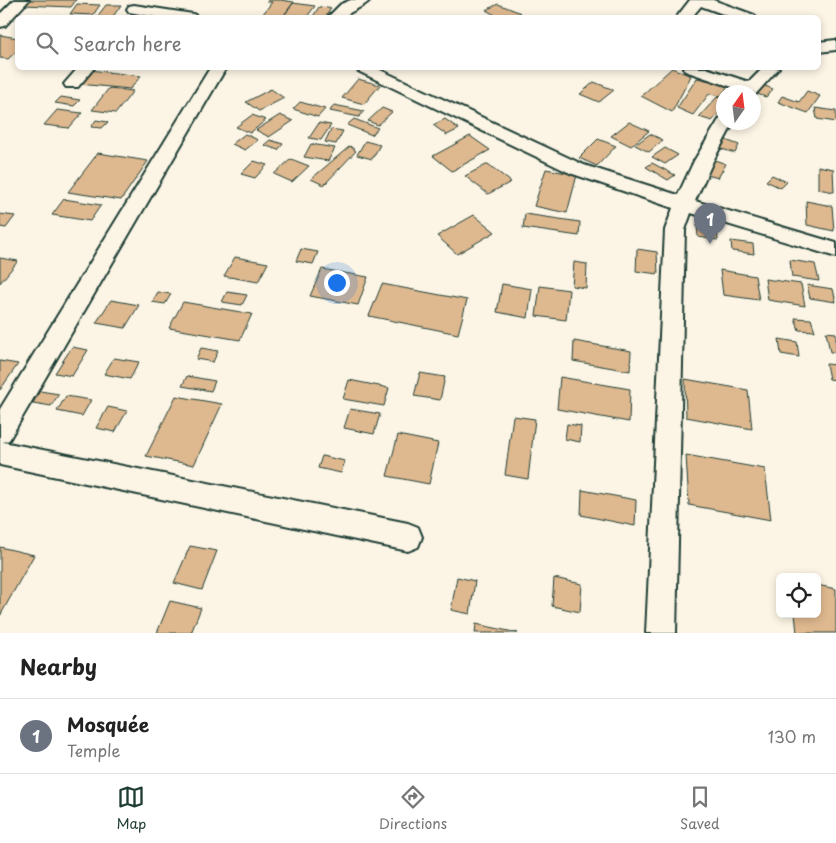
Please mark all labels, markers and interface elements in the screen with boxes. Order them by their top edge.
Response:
search box [15,15,821,70]
icon: search [33,29,61,57]
text: Search here [73,29,182,57]
north arrow [716,85,761,130]
pin: 1 [694,203,726,244]
your location [324,270,350,296]
map controls [776,573,821,618]
button: locate [776,573,821,618]
text: Nearby [20,650,97,682]
text: Mosquée [67,710,149,738]
text: 1 [32,724,40,748]
text: 130 m [768,724,816,748]
text: Temple [67,738,120,762]
tab: Map [116,783,146,834]
tab: Directions [379,783,447,834]
tab: Saved [680,783,720,834]

